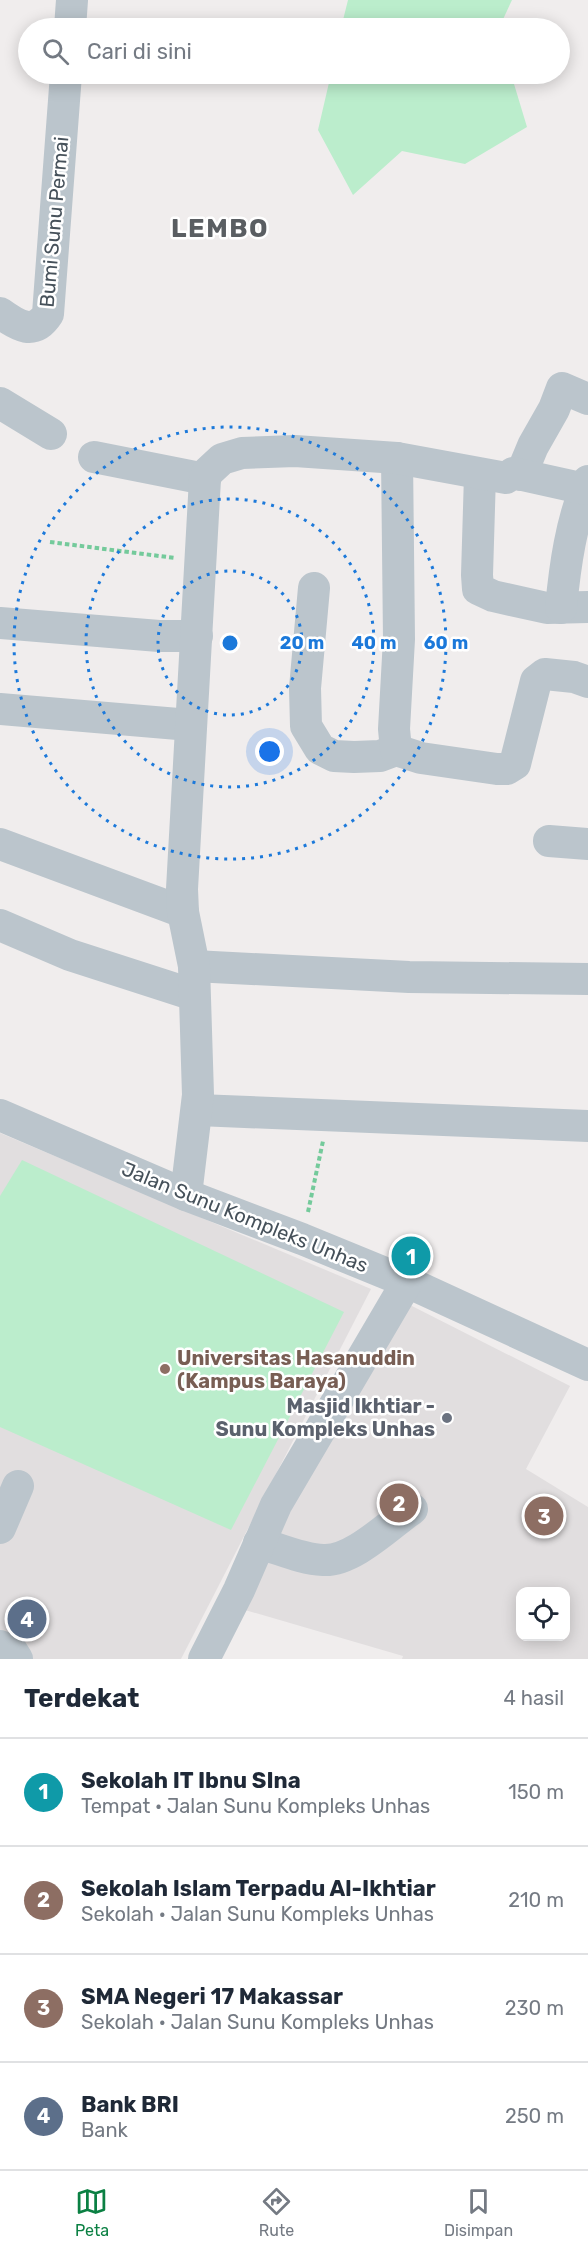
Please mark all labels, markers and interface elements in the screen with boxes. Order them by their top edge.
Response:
search box [18,18,570,84]
icon: search [39,35,72,68]
text: Cari di sini [87,38,192,65]
street label: Bumi Sunu Permai [35,135,73,309]
district label: LEMBO [171,213,269,244]
text: 20 m [280,632,324,654]
text: 40 m [352,632,396,654]
text: 60 m [424,632,468,654]
centre of rings [220,633,240,653]
your location [255,737,284,766]
street label: Jalan Sunu Kompleks Unhas [118,1157,372,1277]
pin: 1 [392,1234,430,1278]
place label: Universitas Hasanuddin (Kampus Baraya) [177,1346,415,1393]
marker: Universitas Hasanuddin (Kampus Baraya) [158,1362,172,1376]
place label: Masjid Ikhtiar - Sunu Kompleks Unhas [216,1394,435,1441]
marker: Masjid Ikhtiar - Sunu Kompleks Unhas [440,1411,454,1425]
pin: 2 [380,1480,418,1526]
pin: 3 [524,1494,564,1538]
map controls [516,1587,570,1641]
button: locate [516,1587,570,1641]
pin: 4 [8,1596,46,1642]
text: Terdekat [24,1683,139,1714]
text: 4 hasil [504,1686,564,1710]
text: Sekolah IT Ibnu SIna [81,1767,301,1794]
text: 1 [39,1780,48,1804]
text: 150 m [508,1780,564,1804]
text: Tempat · Jalan Sunu Kompleks Unhas [81,1794,430,1818]
text: Sekolah Islam Terpadu Al-Ikhtiar [81,1875,436,1902]
text: 2 [37,1888,50,1912]
text: 210 m [508,1888,564,1912]
text: Sekolah · Jalan Sunu Kompleks Unhas [81,1902,434,1926]
text: SMA Negeri 17 Makassar [81,1983,343,2010]
text: 3 [37,1996,50,2020]
text: 230 m [505,1996,564,2020]
text: Sekolah · Jalan Sunu Kompleks Unhas [81,2010,434,2034]
text: Bank BRI [81,2091,179,2118]
text: 4 [37,2104,50,2128]
text: 250 m [505,2104,564,2128]
text: Bank [81,2118,128,2142]
tab: Peta [75,2185,109,2240]
tab: Rute [259,2185,294,2240]
tab: Disimpan [444,2185,513,2240]

